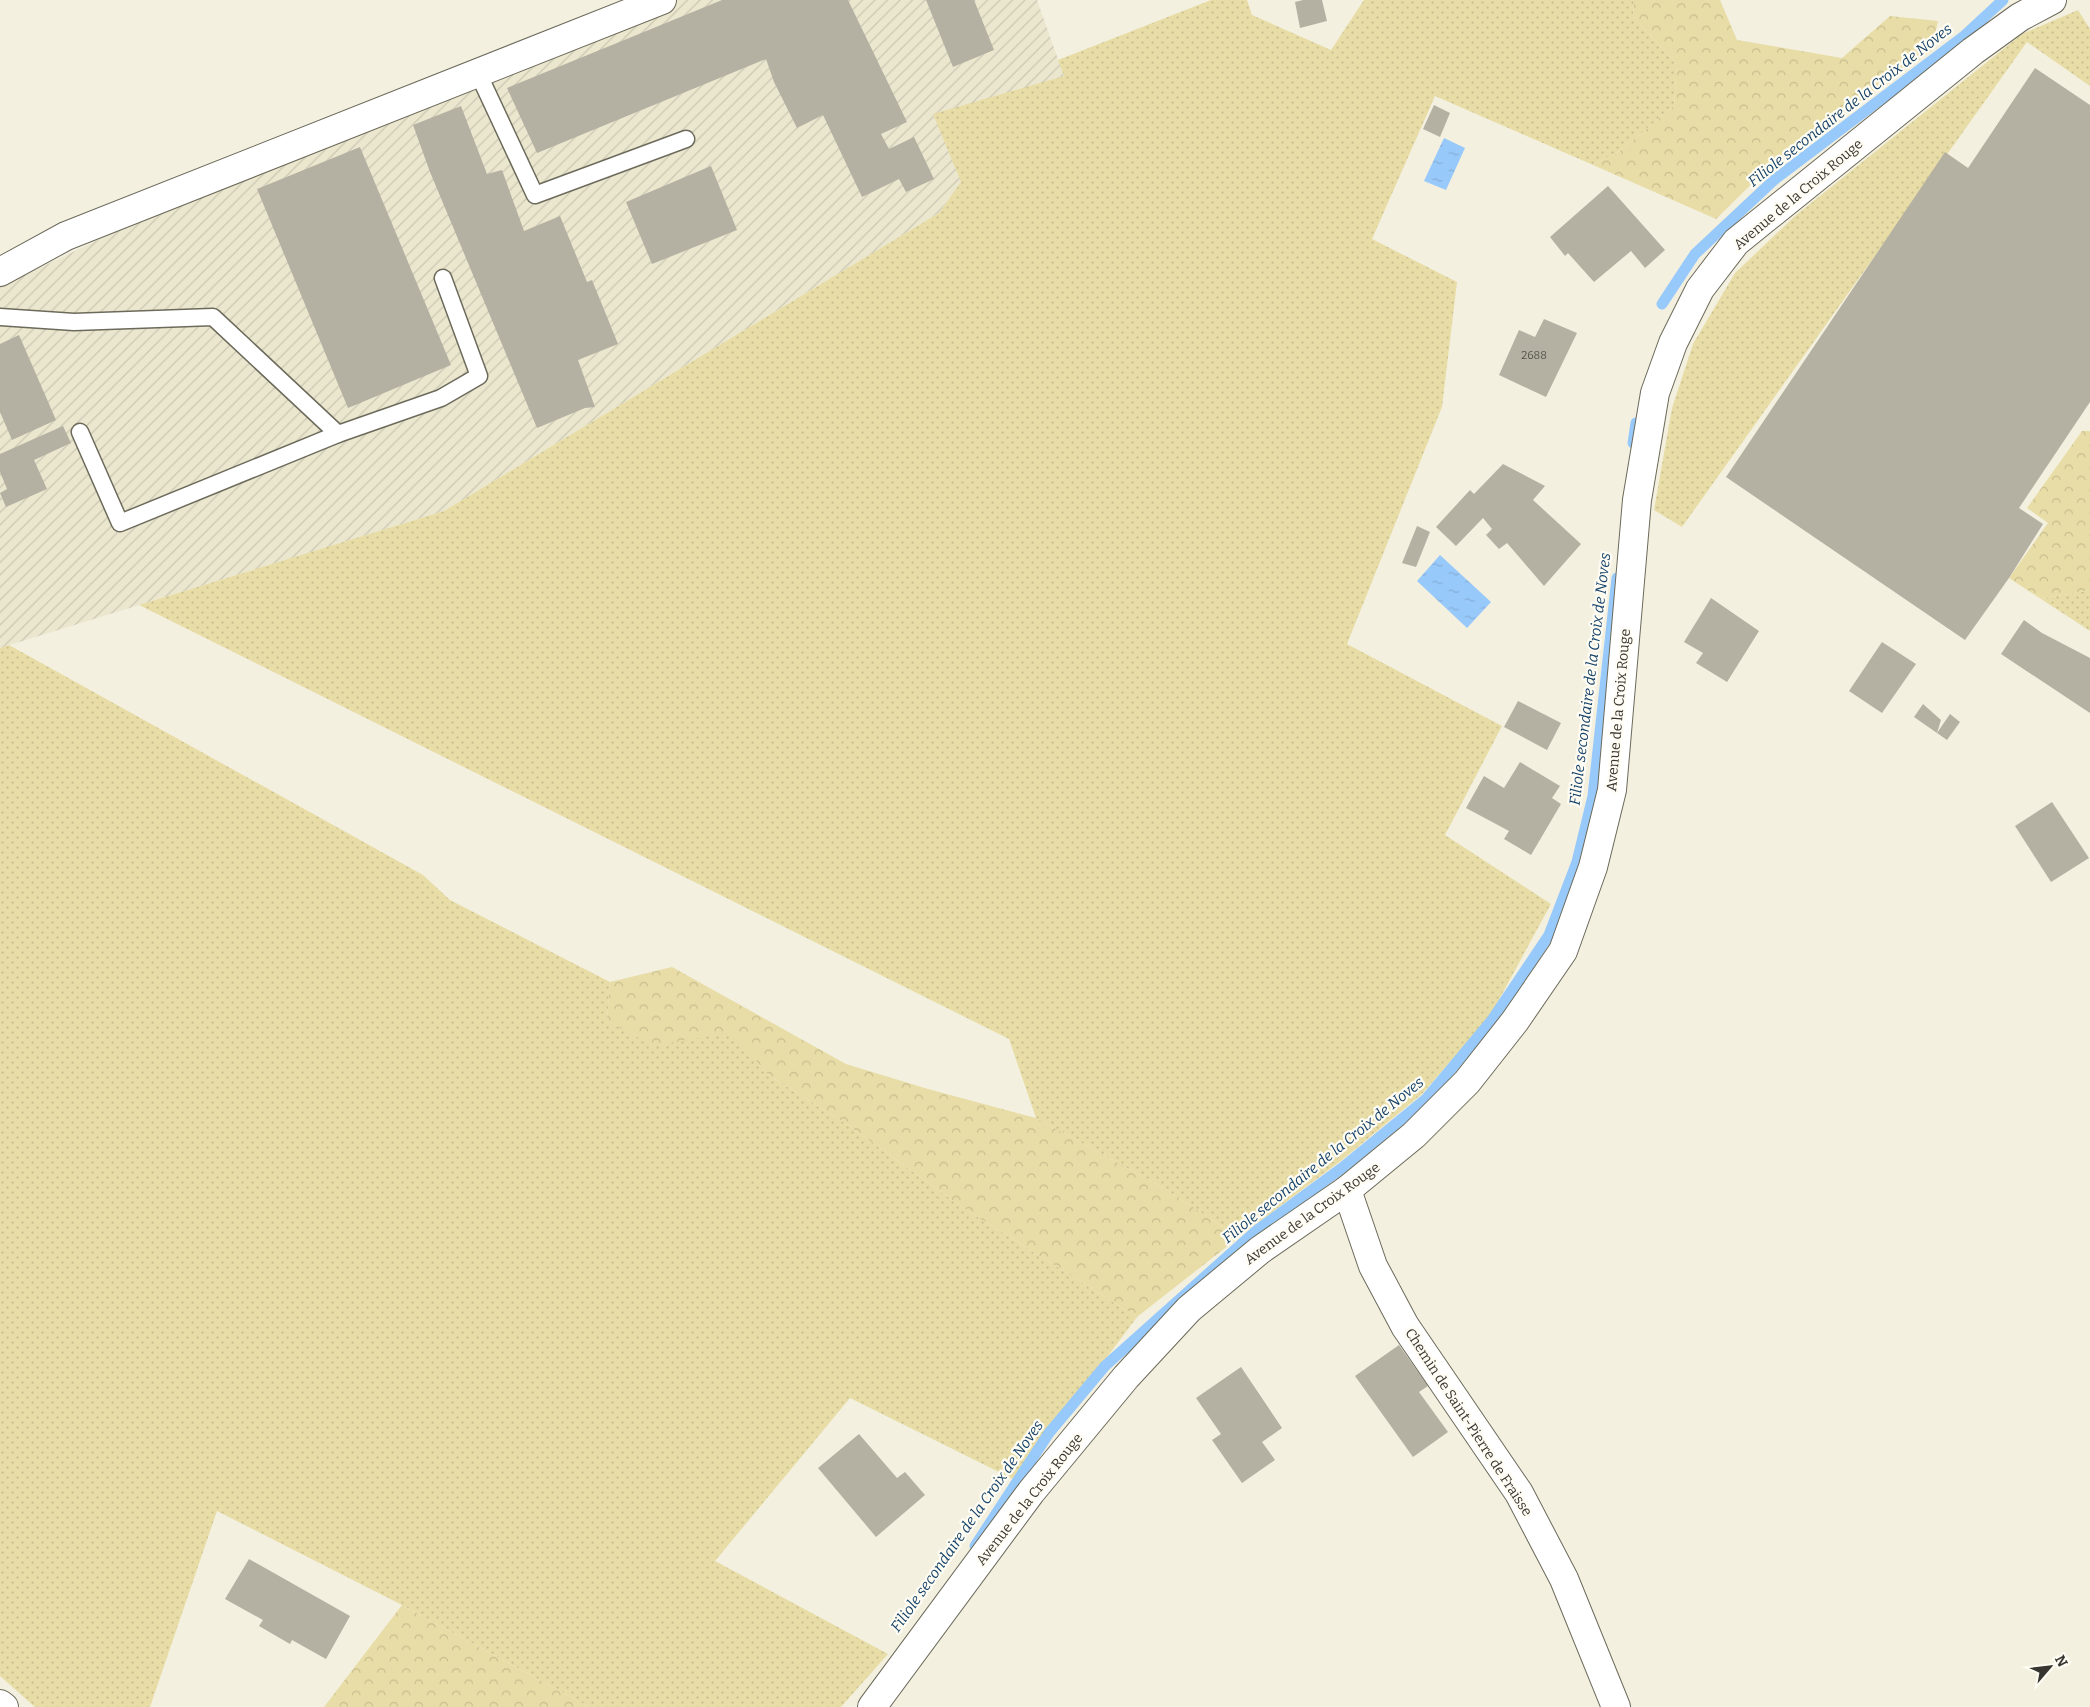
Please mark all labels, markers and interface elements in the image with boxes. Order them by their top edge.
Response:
water label: Filiole secondaire de la Croix de Noves [1744,20,1956,190]
street label: Avenue de la Croix Rouge [1730,135,1866,253]
house number: 2688 [1521,349,1547,362]
water label: Filiole secondaire de la Croix de Noves [1566,552,1614,806]
street label: Avenue de la Croix Rouge [1603,628,1634,792]
water label: Filiole secondaire de la Croix de Noves [1219,1073,1427,1247]
street label: Avenue de la Croix Rouge [1241,1159,1383,1268]
street label: Chemin de Saint-Pierre de Fraisse [1401,1325,1536,1519]
water label: Filiole secondaire de la Croix de Noves [887,1417,1047,1635]
street label: Avenue de la Croix Rouge [973,1430,1086,1569]
north arrow [2025,1642,2075,1692]
text: N [2051,1652,2071,1670]

